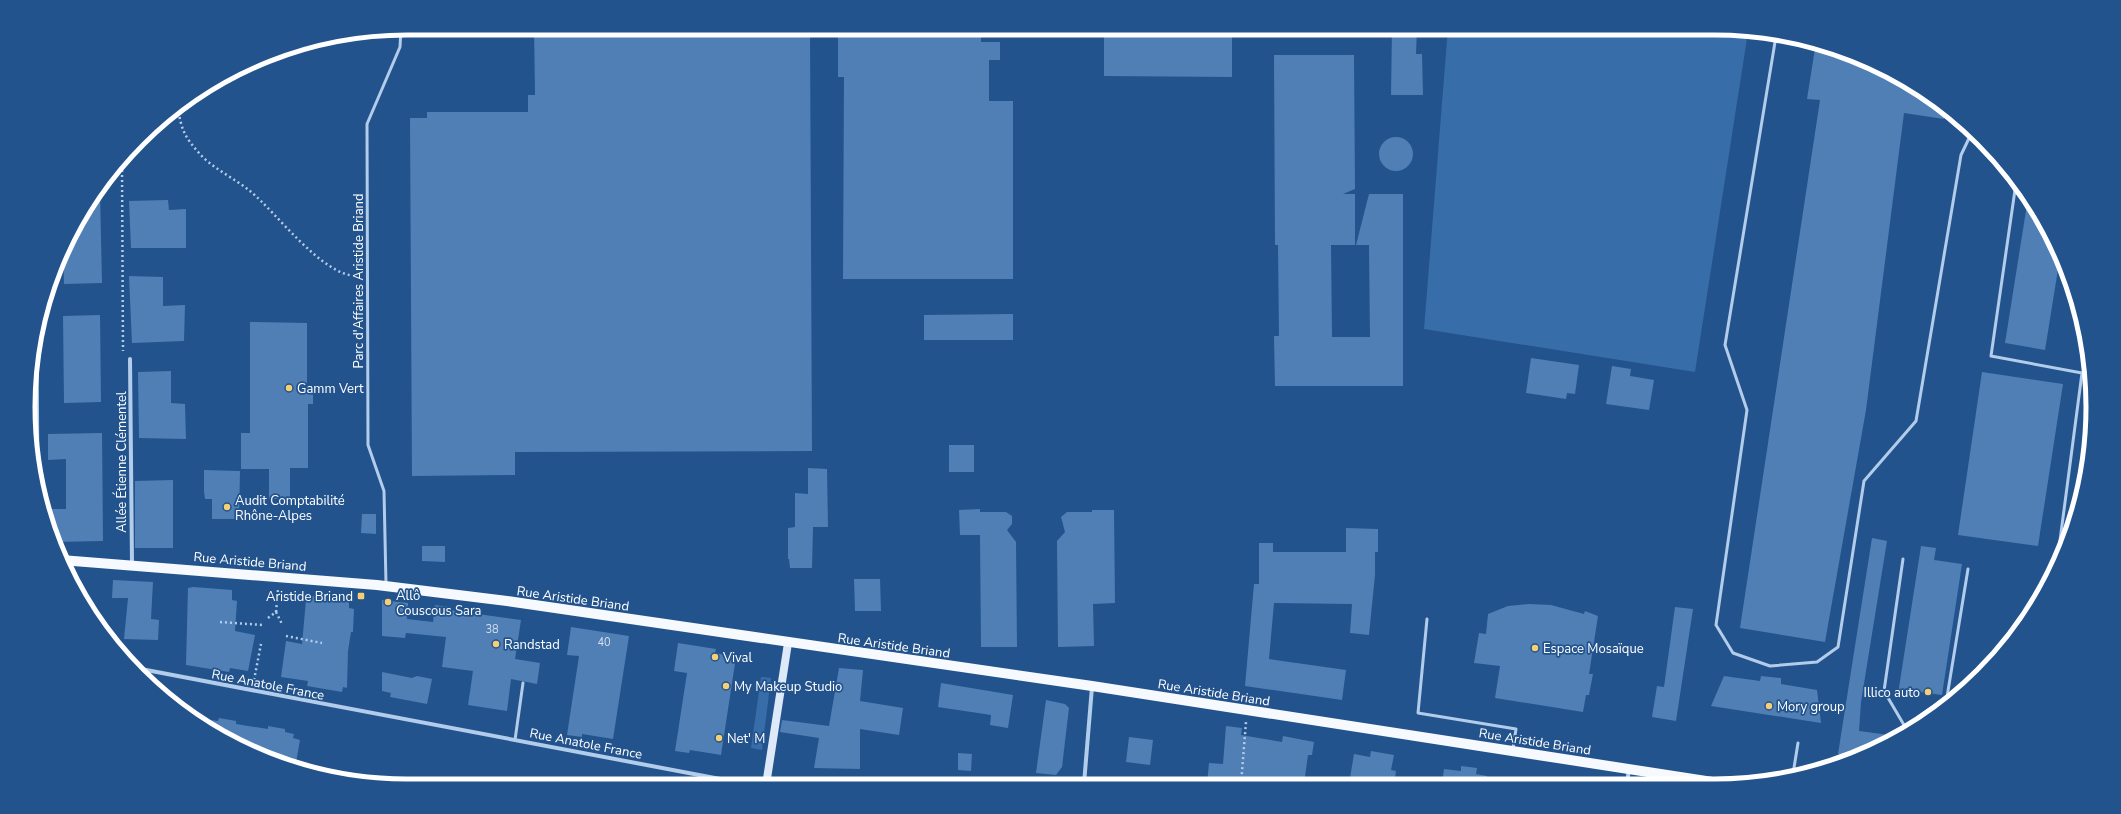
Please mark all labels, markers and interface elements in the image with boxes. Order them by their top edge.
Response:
street label: Parc d'Affaires Aristide Briand [350,194,368,369]
place label: Gamm Vert [297,380,364,398]
marker: Gamm Vert [284,383,294,393]
street label: Allée Étienne Clémentel [112,391,131,533]
place label: Audit Comptabilité Rhône-Alpes [235,492,345,525]
marker: Audit Comptabilité Rhône-Alpes [222,502,232,512]
street label: Rue Aristide Briand [193,548,307,576]
street label: Rue Aristide Briand [516,582,630,616]
place label: Allô Couscous Sara [396,587,481,620]
place label: Aristide Briand [266,588,353,606]
marker: Aristide Briand [356,591,366,601]
marker: Allô Couscous Sara [383,597,393,607]
house number: 38 [485,622,499,637]
street label: Rue Aristide Briand [837,629,951,663]
house number: 40 [597,635,611,650]
place label: Randstad [504,636,560,654]
marker: Randstad [491,639,501,649]
place label: Espace Mosaïque [1543,640,1644,658]
marker: Espace Mosaïque [1530,643,1540,653]
place label: Vival [722,649,752,667]
marker: Vival [710,652,720,662]
street label: Rue Anatole France [210,665,326,705]
street label: Rue Aristide Briand [1156,675,1271,711]
place label: My Makeup Studio [734,678,842,696]
marker: My Makeup Studio [721,681,731,691]
place label: Illico auto [1864,684,1920,702]
marker: Illico auto [1923,687,1933,697]
place label: Mory group [1777,698,1845,716]
marker: Mory group [1764,701,1774,711]
street label: Rue Anatole France [528,724,644,764]
street label: Rue Aristide Briand [1477,724,1592,760]
place label: Net' M [727,730,765,748]
marker: Net' M [714,733,724,743]

